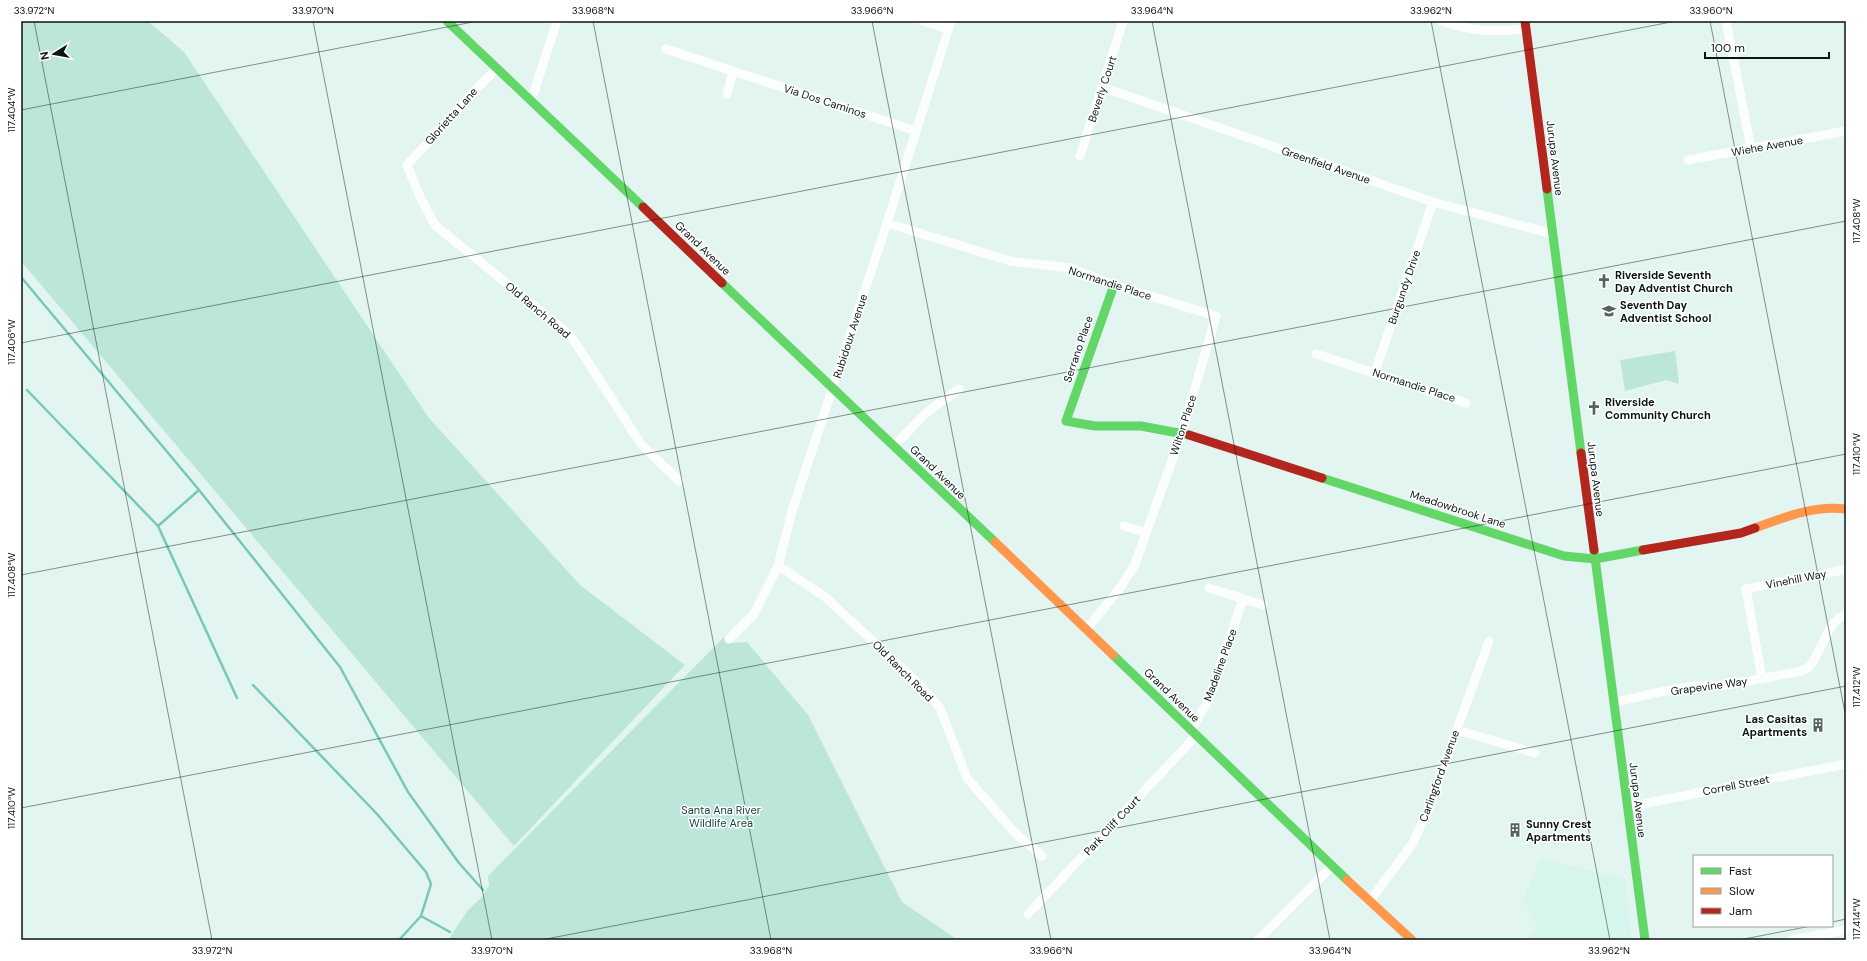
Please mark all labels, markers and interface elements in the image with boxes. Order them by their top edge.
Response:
text: 33.972°N [14,4,54,17]
text: 33.970°N [292,4,334,17]
text: 33.968°N [572,4,614,17]
text: 33.966°N [851,4,893,17]
text: 33.964°N [1131,4,1173,17]
text: 33.962°N [1410,4,1452,17]
text: 33.960°N [1689,4,1733,17]
north arrow [34,34,74,74]
scale bar [1705,34,1829,60]
text: 100 m [1711,40,1745,56]
text: N [37,51,52,61]
street label: Beverly Court [1085,54,1119,124]
street label: Via Dos Caminos [782,81,868,121]
street label: Glorietta Lane [422,85,480,147]
text: 117.404°W [5,87,18,133]
street label: Jurupa Avenue [1543,120,1567,196]
street label: Wiehe Avenue [1730,133,1804,159]
street label: Greenfield Avenue [1280,143,1372,187]
text: 117.408°W [1850,198,1863,244]
street label: Grand Avenue [672,218,734,278]
street label: Burgundy Drive [1385,248,1423,326]
street label: Normandie Place [1067,263,1153,303]
place label: Riverside Seventh Day Adventist Church [1615,268,1733,295]
church icon: Riverside Seventh Day Adventist Church [1596,273,1612,289]
street label: Old Ranch Road [503,279,573,341]
street label: Rubidoux Avenue [830,292,870,380]
place label: Seventh Day Adventist School [1620,298,1711,325]
school or university icon: Seventh Day Adventist School [1601,303,1617,319]
street label: Serrano Place [1060,314,1096,384]
text: 117.406°W [5,319,18,365]
street label: Normandie Place [1371,365,1457,405]
street label: Wilton Place [1167,393,1199,457]
place label: Riverside Community Church [1605,395,1711,422]
church icon: Riverside Community Church [1586,400,1602,416]
text: 117.410°W [1850,433,1863,475]
street label: Jurupa Avenue [1584,441,1608,517]
street label: Grand Avenue [907,442,969,502]
street label: Meadowbrook Lane [1408,487,1508,531]
text: 117.408°W [5,552,18,598]
street label: Vinehill Way [1765,566,1827,592]
street label: Madeline Place [1200,627,1240,703]
street label: Old Ranch Road [870,638,937,705]
street label: Grand Avenue [1141,665,1203,725]
text: 117.412°W [1850,666,1863,708]
street label: Grapevine Way [1670,674,1748,698]
place label: Las Casitas Apartments [1742,712,1807,739]
building icon: Las Casitas Apartments [1810,717,1826,733]
street label: Carlingford Avenue [1416,728,1462,824]
street label: Jurupa Avenue [1626,762,1650,838]
street label: Correll Street [1701,772,1771,798]
text: 117.410°W [5,787,18,829]
street label: Park Cliff Court [1081,792,1143,858]
park label: Santa Ana River Wildlife Area [681,803,761,830]
place label: Sunny Crest Apartments [1526,817,1592,844]
building icon: Sunny Crest Apartments [1507,822,1523,838]
legend [1693,855,1833,927]
text: Fast [1729,863,1752,879]
text: Slow [1729,883,1755,899]
text: 117.414°W [1850,898,1863,940]
text: Jam [1729,903,1752,919]
text: 33.972°N [192,944,232,957]
text: 33.970°N [471,944,513,957]
text: 33.968°N [750,944,792,957]
text: 33.966°N [1030,944,1072,957]
text: 33.964°N [1309,944,1351,957]
text: 33.962°N [1588,944,1630,957]

